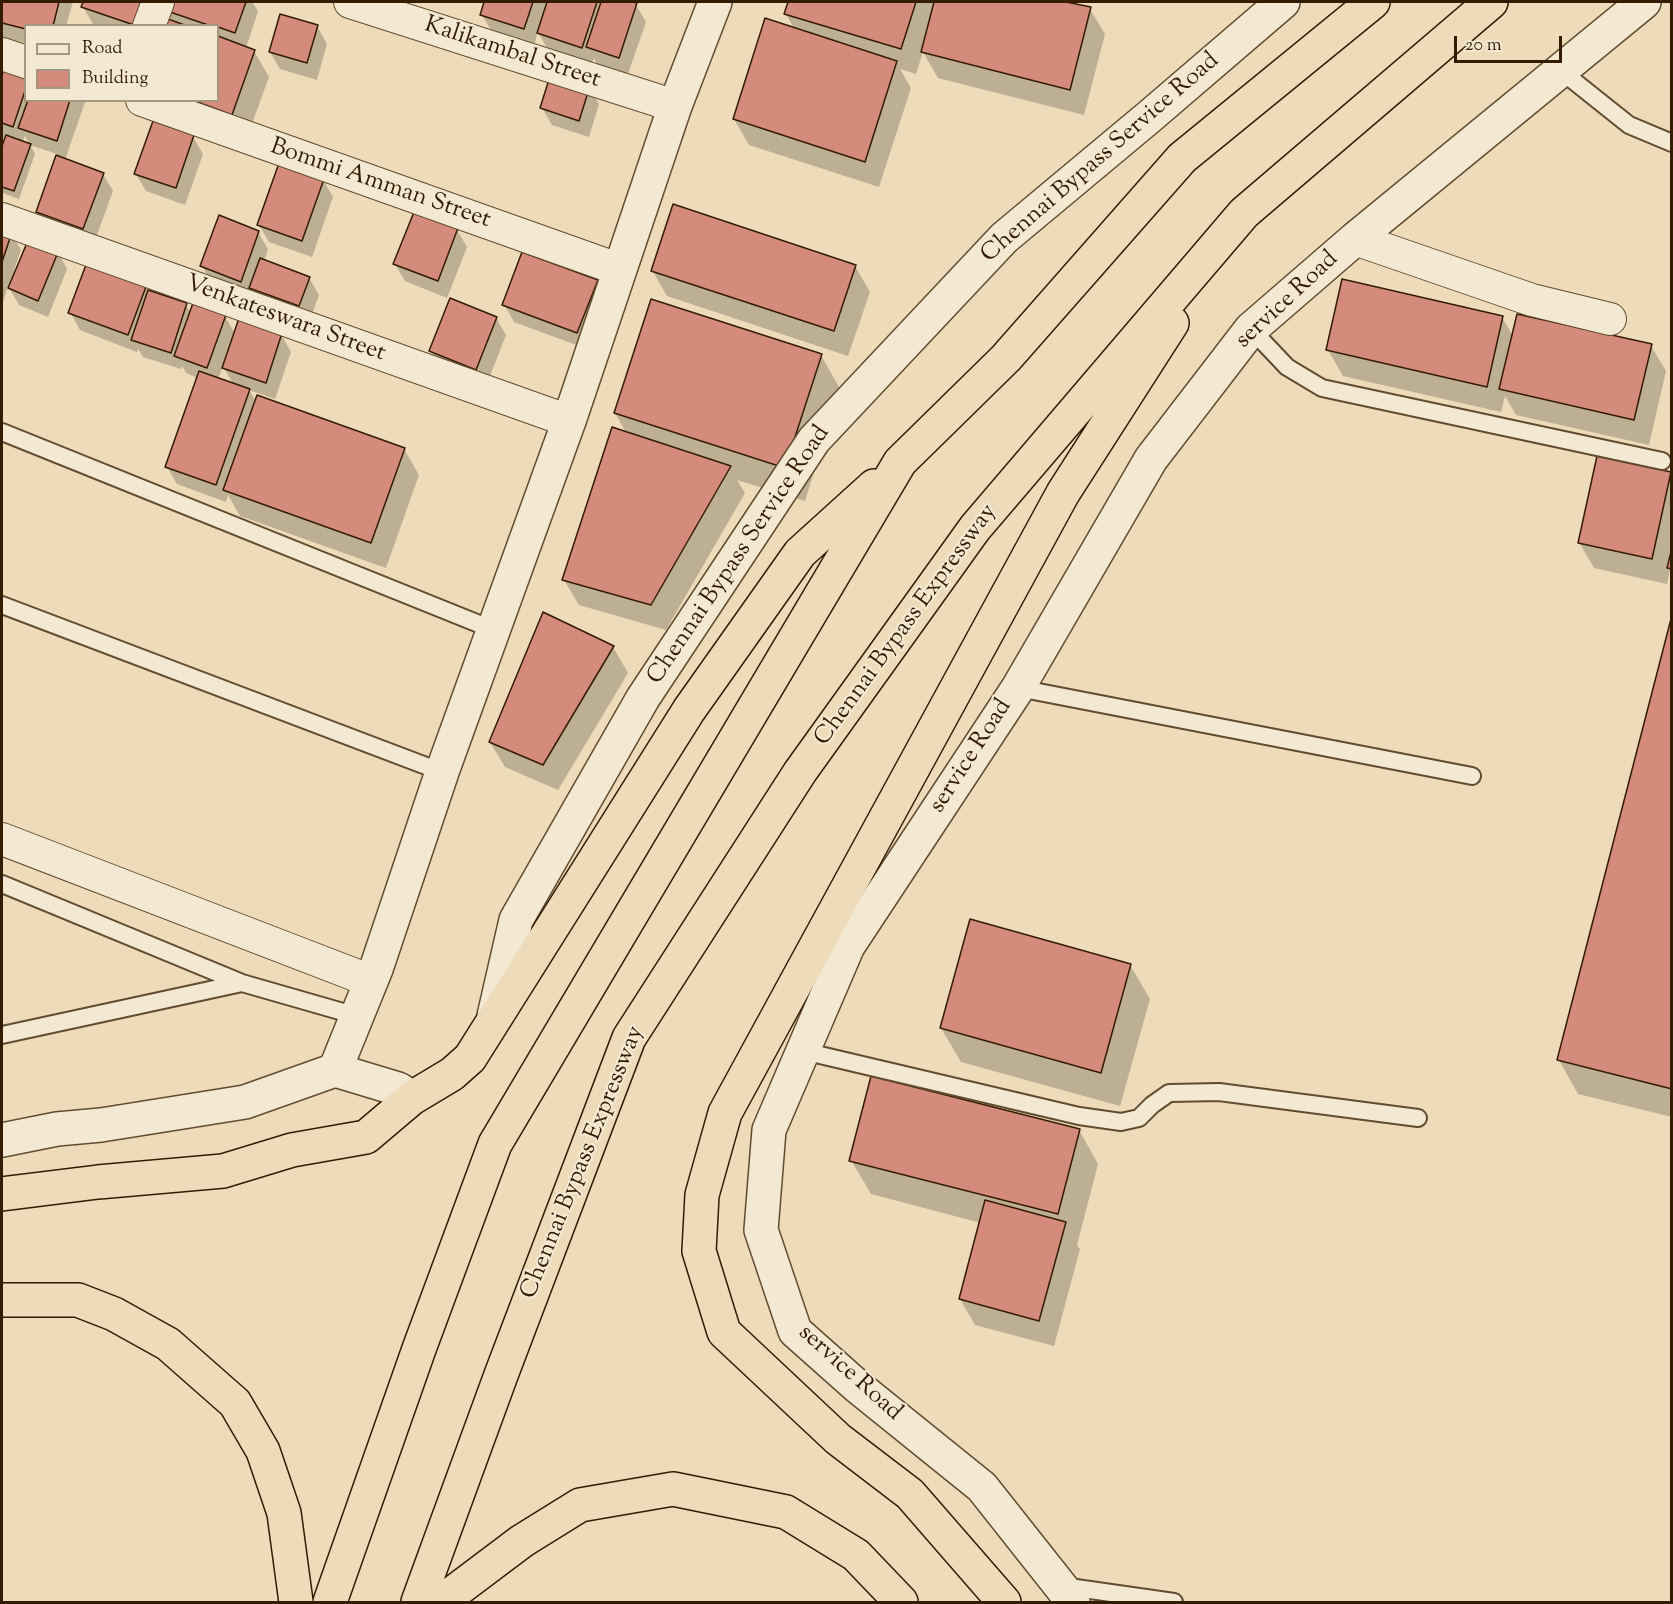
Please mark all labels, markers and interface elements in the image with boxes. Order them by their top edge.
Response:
street label: Kalikambal Street [420,12,604,96]
legend [24,24,219,102]
scale bar [1457,24,1565,62]
text: 20 m [1465,33,1502,59]
text: Road [82,36,122,62]
street label: Chennai Bypass Service Road [976,48,1226,270]
text: Building [82,66,148,92]
street label: Bommi Amman Street [266,134,494,236]
street label: service Road [1231,246,1345,356]
street label: Venkateswara Street [181,270,389,370]
street label: Chennai Bypass Service Road [642,421,838,691]
street label: Chennai Bypass Expressway [810,500,1004,752]
street label: service Road [925,695,1019,819]
street label: Chennai Bypass Expressway [516,1022,652,1304]
street label: service Road [791,1320,907,1428]

